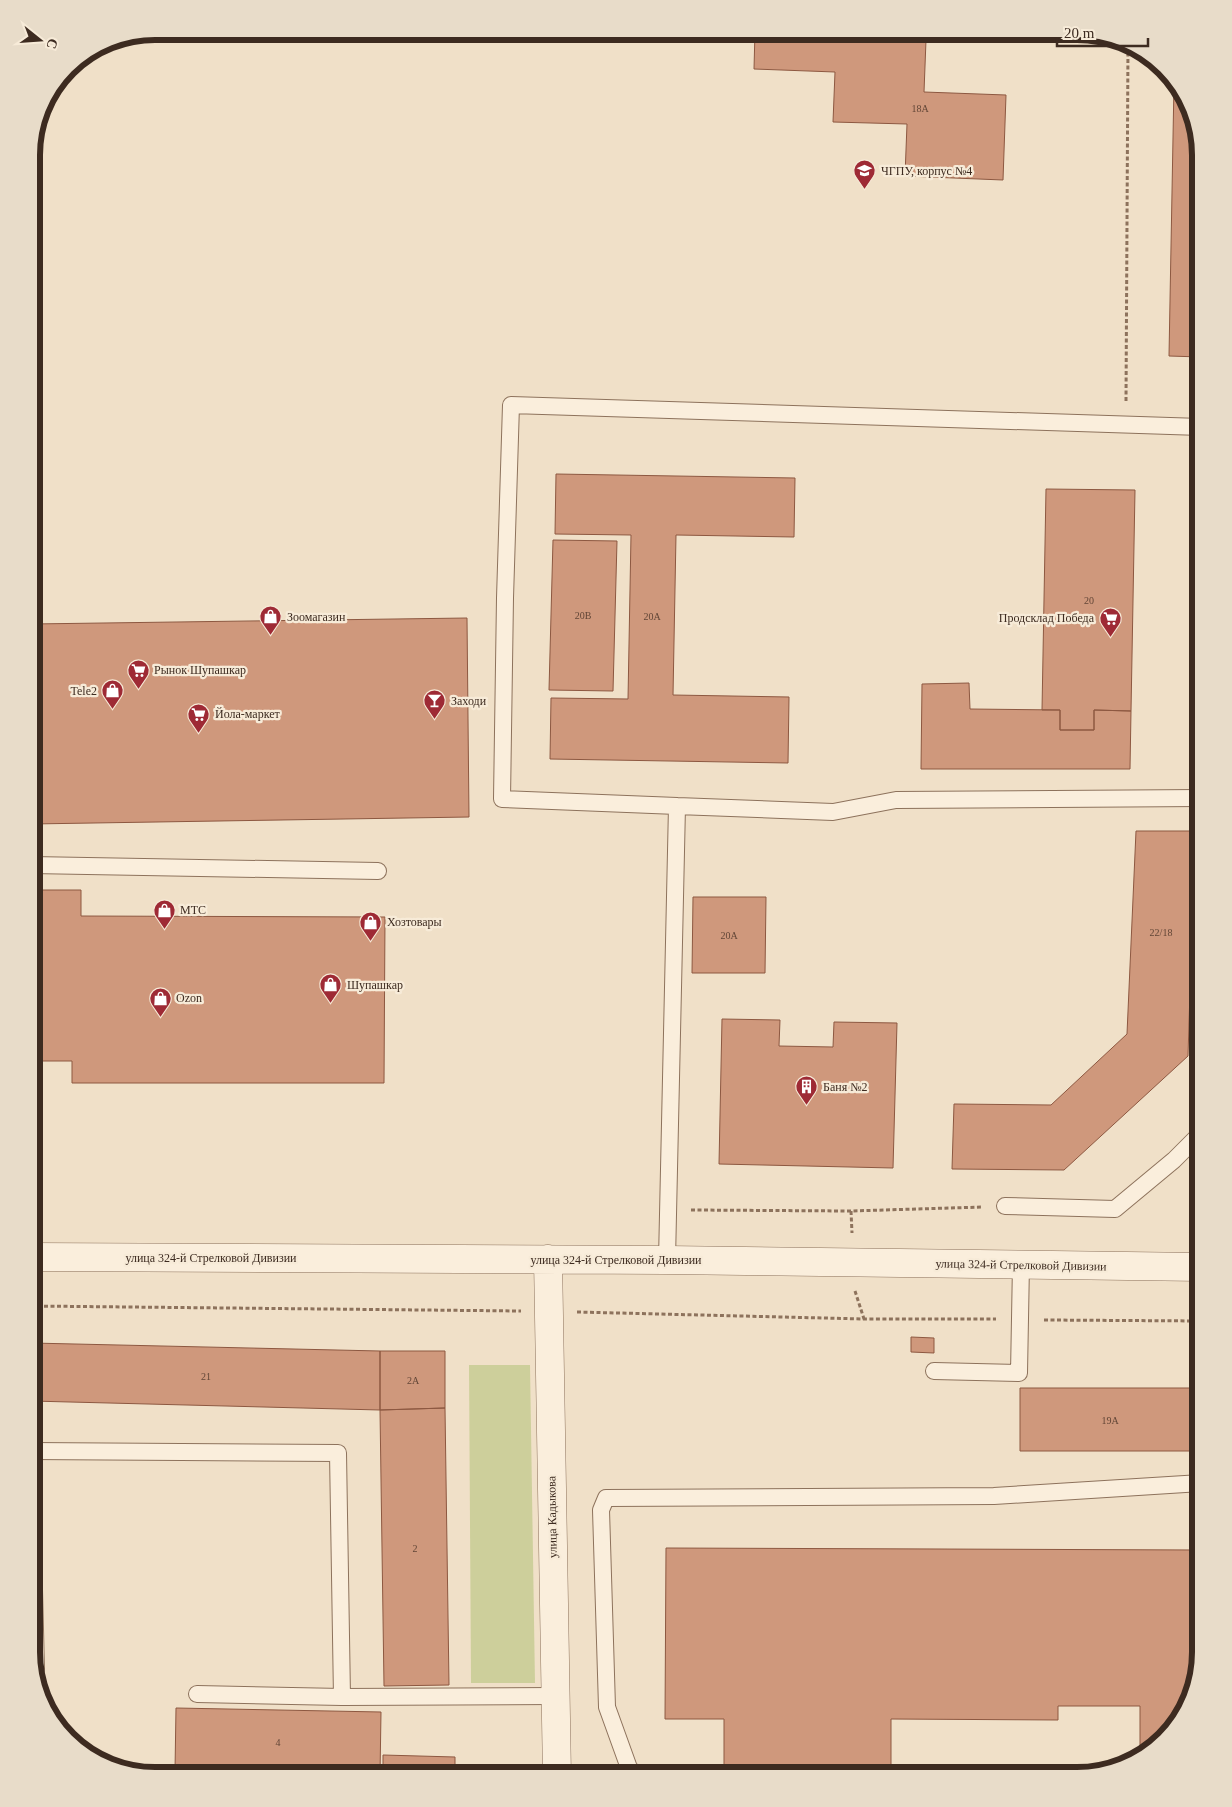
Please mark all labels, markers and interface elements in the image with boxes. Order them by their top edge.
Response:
north arrow [15,15,65,65]
scale bar [1057,15,1148,47]
text: 20 m [1064,25,1095,41]
text: С [43,37,61,51]
house number: 18А [911,103,929,114]
school or university icon: ЧГПУ, корпус №4 [853,159,877,190]
place label: ЧГПУ, корпус №4 [881,164,972,178]
house number: 20 [1084,595,1094,606]
shop icon: Зоомагазин [259,605,283,636]
supermarket icon: Продсклад Победа [1098,606,1122,637]
place label: Зоомагазин [287,610,346,624]
house number: 20В [575,610,592,621]
house number: 20А [643,611,661,622]
place label: Продсклад Победа [999,611,1095,625]
supermarket icon: Рынок Шупашкар [126,658,150,689]
place label: Рынок Шупашкар [154,663,246,677]
shop icon: Tele2 [101,679,125,710]
place label: Tele2 [71,684,97,698]
bar icon: Заходи [423,689,447,720]
place label: Заходи [451,694,487,708]
supermarket icon: Йола-маркет [187,702,211,733]
place label: Йола-маркет [215,707,281,721]
shop icon: МТС [152,898,176,929]
place label: МТС [180,903,206,917]
shop icon: Хозтовары [359,910,383,941]
place label: Хозтовары [387,915,442,929]
house number: 22/18 [1150,927,1172,938]
house number: 20А [720,930,738,941]
shop icon: Шупашкар [319,973,343,1004]
place label: Шупашкар [347,978,403,992]
shop icon: Ozon [148,986,172,1017]
place label: Ozon [176,991,202,1005]
building icon: Баня №2 [795,1075,819,1106]
place label: Баня №2 [823,1080,868,1094]
street label: улица 324-й Стрелковой Дивизии [125,1251,297,1265]
street label: улица 324-й Стрелковой Дивизии [530,1253,702,1267]
street label: улица 324-й Стрелковой Дивизии [935,1257,1107,1274]
house number: 21 [201,1371,211,1382]
house number: 2А [407,1375,420,1386]
house number: 19А [1101,1415,1119,1426]
street label: улица Кадыкова [544,1475,560,1558]
house number: 2 [413,1543,418,1554]
house number: 4 [276,1737,281,1748]

